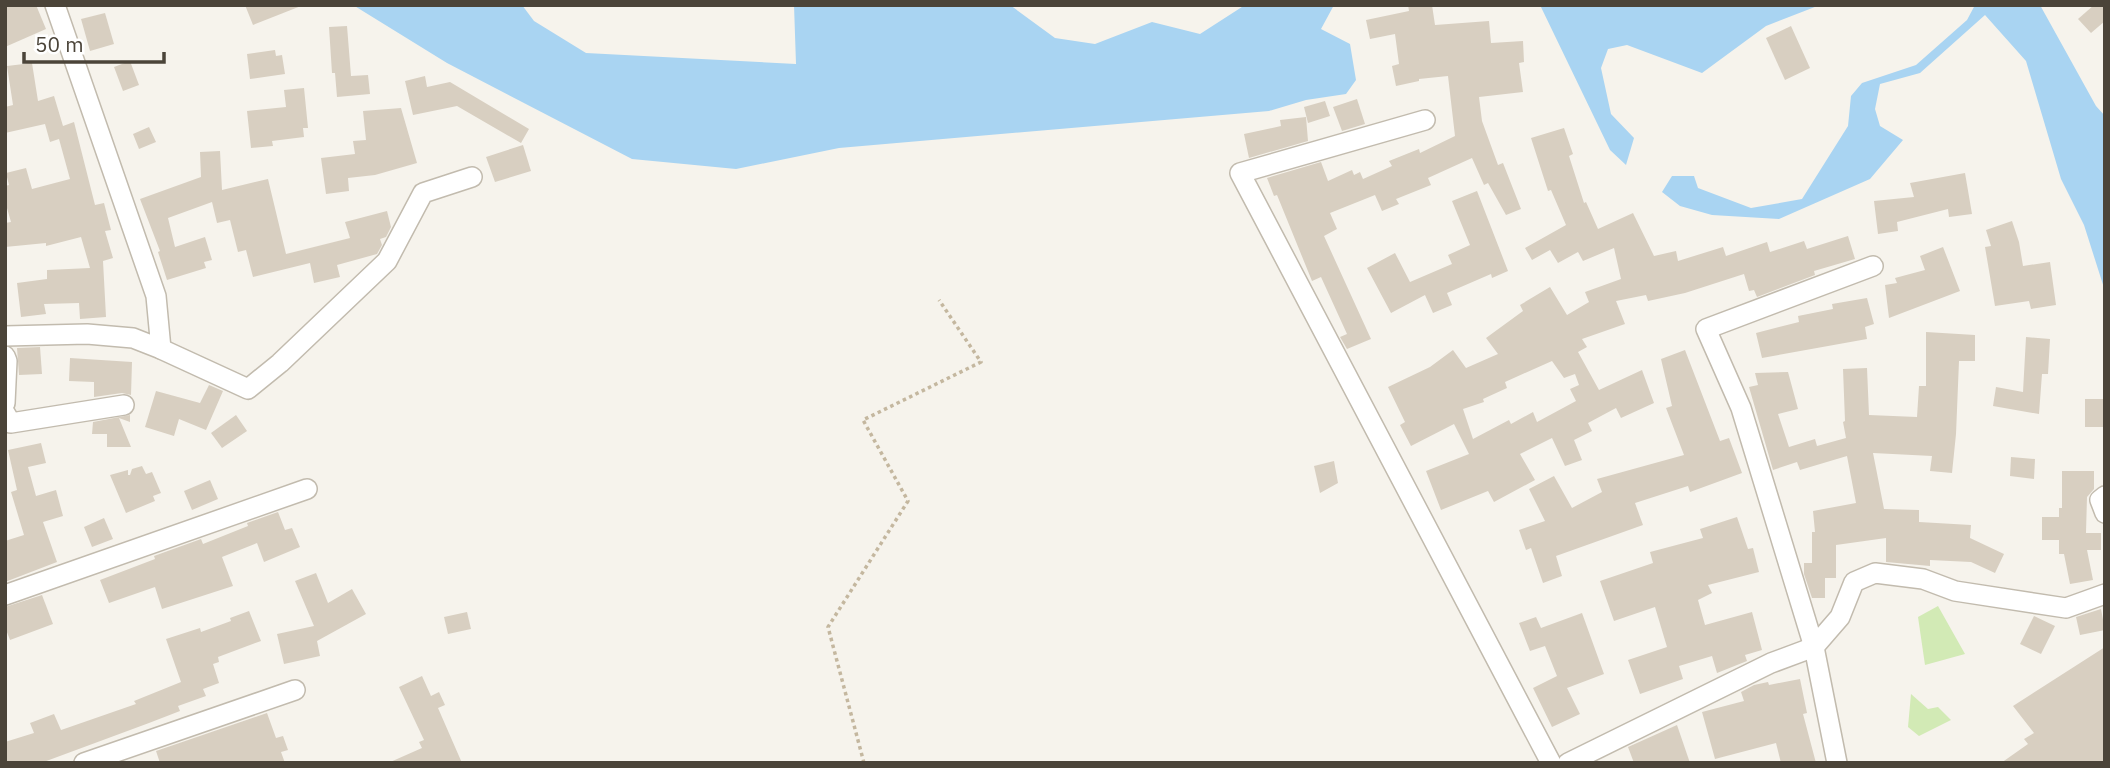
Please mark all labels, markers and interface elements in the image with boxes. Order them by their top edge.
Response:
scale bar [24,21,164,65]
text: 50 m [35,30,84,58]

